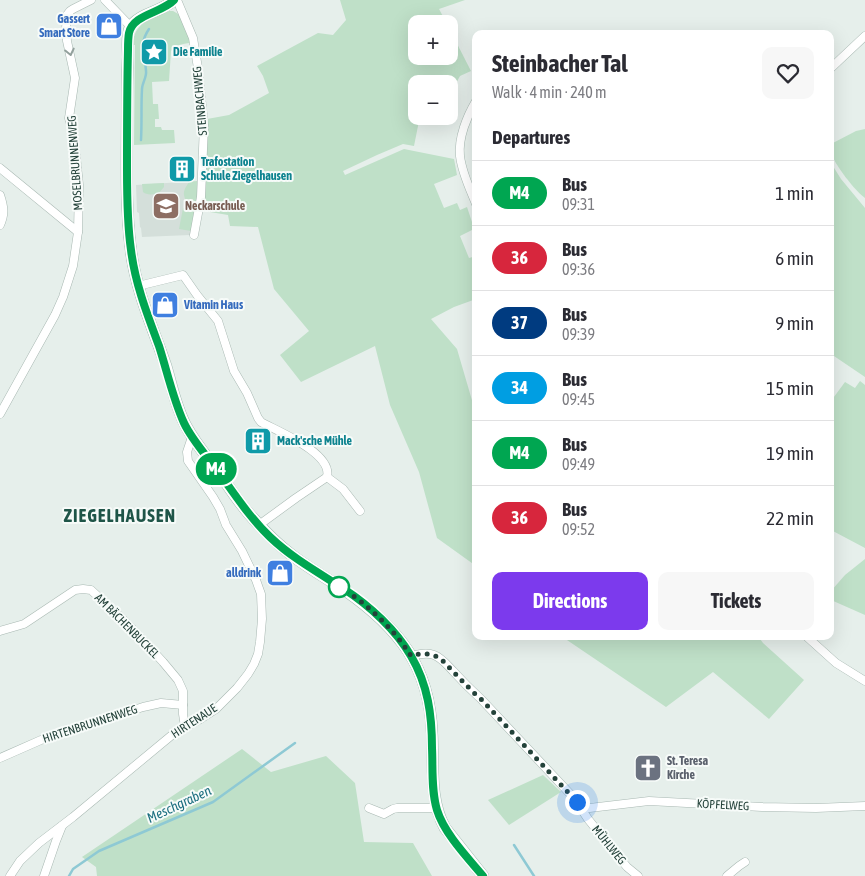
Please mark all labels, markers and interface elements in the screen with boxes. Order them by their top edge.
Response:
shop icon: Gassert Smart Store [94,11,124,41]
place label: Gassert Smart Store [39,12,91,40]
map controls [408,15,458,125]
button: + [408,15,458,65]
place icon: Die Familie [139,37,169,67]
place label: Die Familie [173,45,223,59]
one-way arrow [64,47,75,56]
button: heart [762,47,814,99]
text: Steinbacher Tal [492,50,628,77]
street label: STEINBACHWEG [190,66,210,136]
button: − [408,75,458,125]
text: Walk · 4 min · 240 m [492,83,606,101]
street label: MOSELBRUNNENWEG [65,115,85,211]
text: Departures [492,126,570,148]
building icon: Trafostation Schule Ziegelhausen [167,154,197,184]
place label: Trafostation Schule Ziegelhausen [201,155,292,183]
text: Bus [562,173,587,195]
text: M4 [509,182,530,203]
text: 1 min [775,182,814,204]
school or university icon: Neckarschule [151,191,181,221]
text: 09:31 [562,195,595,213]
place label: Neckarschule [185,199,246,213]
text: Bus [562,238,587,260]
text: 36 [511,247,528,268]
text: 6 min [775,247,814,269]
text: 09:36 [562,260,595,278]
shop icon: Vitamin Haus [150,290,180,320]
place label: Vitamin Haus [183,298,244,312]
text: Bus [562,303,587,325]
text: 37 [511,312,528,333]
text: 9 min [775,312,814,334]
text: 09:39 [562,325,595,343]
text: Bus [562,368,587,390]
text: 34 [511,377,528,398]
text: 15 min [766,377,814,399]
text: 09:45 [562,390,595,408]
building icon: Mack'sche Mühle [243,426,273,456]
text: Bus [562,433,587,455]
place label: Mack'sche Mühle [277,434,353,448]
text: M4 [509,442,530,463]
text: 19 min [766,442,814,464]
line badge: M4 [194,453,238,485]
text: 09:49 [562,455,595,473]
text: M4 [206,458,226,479]
text: Bus [562,498,587,520]
district label: ZIEGELHAUSEN [64,505,176,526]
text: 36 [511,507,528,528]
text: 22 min [766,507,814,529]
text: 09:52 [562,520,595,538]
shop icon: alldrink [265,558,295,588]
place label: alldrink [226,566,262,580]
button: Directions [492,572,648,630]
button: Tickets [658,572,814,630]
unlabelled marker [328,576,350,598]
street label: AM BÄCHENBUCKEL [92,591,162,661]
street label: HIRTENAUE [169,701,219,741]
street label: HIRTENBRUNNENWEG [41,702,139,746]
church icon: St. Teresa Kirche [633,753,663,783]
place label: St. Teresa Kirche [667,754,708,782]
water label: Meschgraben [144,782,214,826]
your location [565,790,590,815]
street label: KÖPFELWEG [696,797,750,813]
street label: MÜHLWEG [589,823,629,867]

